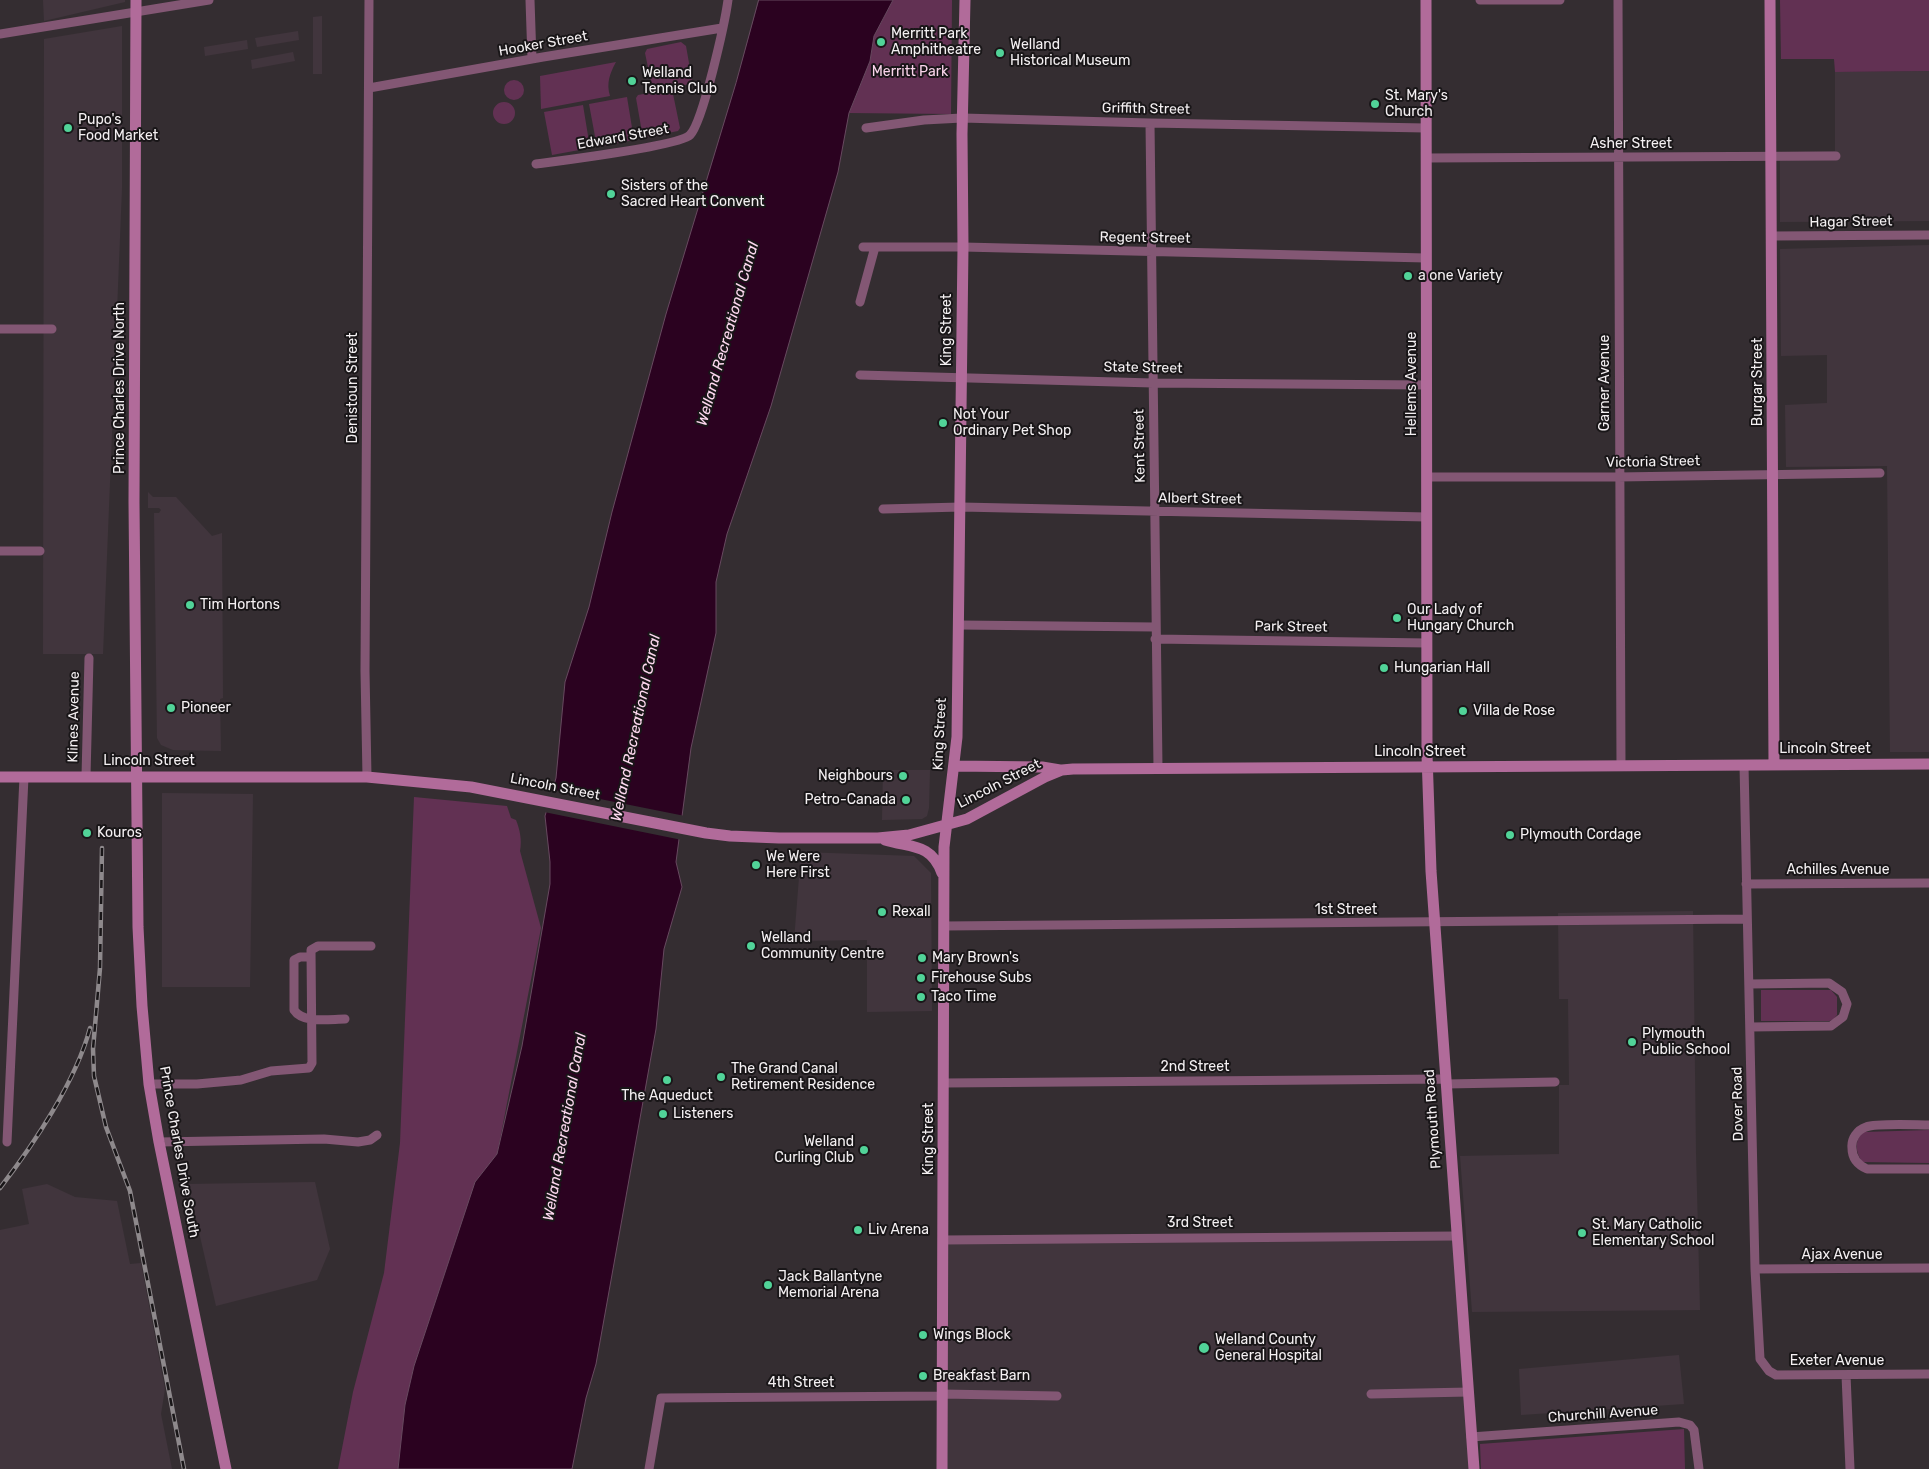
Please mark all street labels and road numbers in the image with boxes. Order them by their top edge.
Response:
street label: Hooker Street [497,28,589,60]
street label: Griffith Street [1102,100,1190,118]
street label: Edward Street [576,121,670,153]
street label: Asher Street [1590,136,1672,152]
street label: Hagar Street [1809,213,1893,231]
street label: Regent Street [1099,229,1191,247]
street label: King Street [939,294,955,366]
street label: Prince Charles Drive North [112,302,128,474]
street label: Hellems Avenue [1404,332,1420,436]
street label: Denistoun Street [345,333,361,443]
street label: Garner Avenue [1597,335,1613,431]
street label: Burgar Street [1750,338,1766,426]
street label: State Street [1103,359,1183,377]
street label: Kent Street [1131,409,1149,483]
street label: Victoria Street [1606,453,1700,471]
street label: Albert Street [1158,490,1242,508]
street label: Park Street [1254,618,1328,636]
street label: Klines Avenue [65,671,83,763]
street label: King Street [930,697,950,771]
street label: Lincoln Street [1779,741,1871,757]
street label: Lincoln Street [1374,744,1466,760]
street label: Lincoln Street [103,753,195,769]
street label: Lincoln Street [955,756,1043,812]
street label: Lincoln Street [509,770,601,804]
street label: Achilles Avenue [1786,862,1890,878]
street label: 1st Street [1315,902,1377,918]
street label: 2nd Street [1161,1059,1229,1075]
street label: Prince Charles Drive South [156,1065,202,1239]
street label: Dover Road [1729,1067,1747,1141]
street label: Plymouth Road [1421,1069,1445,1169]
street label: King Street [921,1103,937,1175]
street label: 3rd Street [1167,1215,1233,1231]
street label: Ajax Avenue [1801,1247,1883,1263]
street label: Exeter Avenue [1790,1353,1884,1369]
street label: 4th Street [768,1375,834,1391]
street label: Churchill Avenue [1547,1402,1659,1426]

